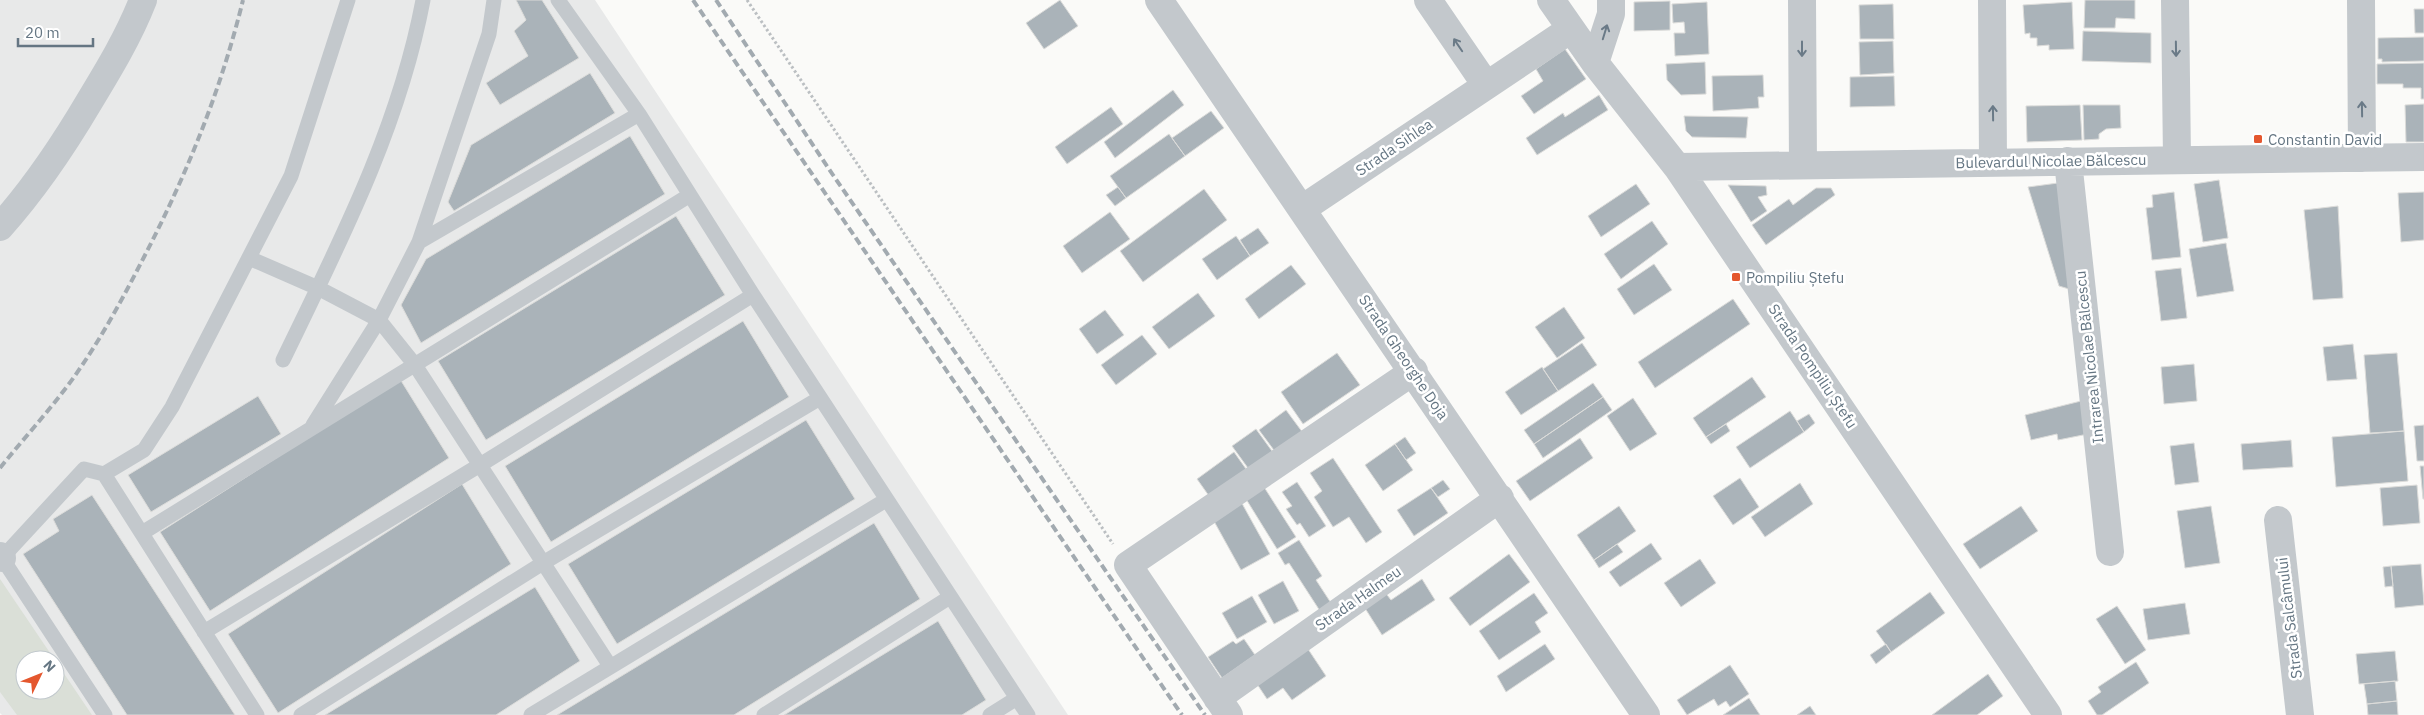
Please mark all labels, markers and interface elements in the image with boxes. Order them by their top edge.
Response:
scale bar [18,15,92,47]
text: 20 m [25,23,60,42]
one-way arrow [1601,24,1610,40]
one-way arrow [1453,38,1463,52]
one-way arrow [1797,40,1807,56]
one-way arrow [2171,40,2181,56]
one-way arrow [2357,101,2367,118]
one-way arrow [1988,106,1998,122]
street label: Strada Sihlea [1352,114,1436,180]
place label: Constantin David [2268,130,2382,149]
marker: Constantin David [2252,133,2264,145]
street label: Bulevardul Nicolae Bălcescu [1955,150,2147,172]
place label: Pompiliu Ștefu [1746,268,1844,287]
street label: Intrarea Nicolae Bălcescu [2070,270,2108,444]
marker: Pompiliu Ștefu [1730,271,1742,283]
street label: Strada Gheorghe Doja [1355,291,1453,423]
street label: Strada Pompiliu Ștefu [1764,300,1862,432]
street label: Strada Salcâmului [2272,556,2306,680]
street label: Strada Halmeu [1311,561,1405,635]
north arrow [15,650,65,700]
text: N [39,656,60,676]

